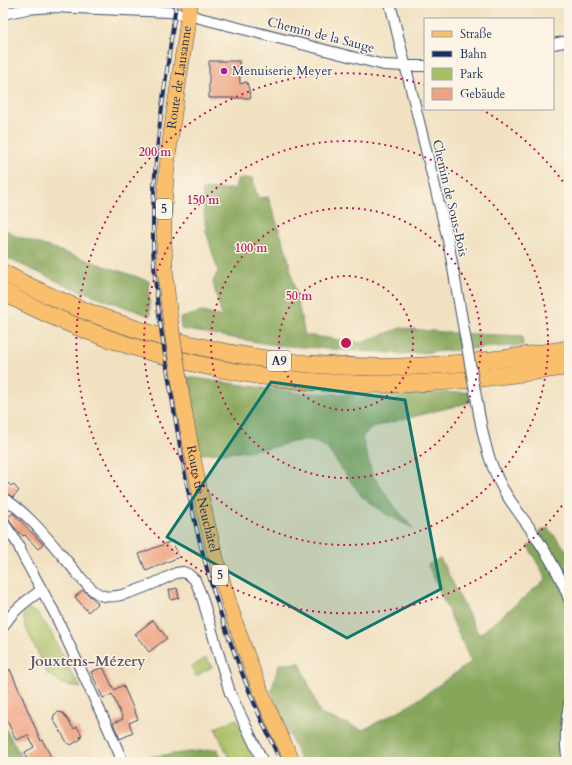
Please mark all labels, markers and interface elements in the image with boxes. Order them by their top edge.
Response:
street label: Chemin de la Sauge [266,13,376,57]
legend [424,18,554,110]
street label: Route de Lausanne [163,24,196,130]
text: Straße [460,26,492,42]
text: Bahn [460,46,487,62]
place label: Menuiserie Meyer [232,62,332,80]
marker: Menuiserie Meyer [219,66,229,76]
text: Park [460,66,484,82]
text: Gebäude [460,86,505,102]
street label: Chemin de Sous-Bois [428,138,472,258]
text: 200 m [139,144,172,160]
text: 150 m [187,192,220,208]
road number: 5 [156,199,172,219]
text: 100 m [235,240,268,256]
text: 50 m [286,288,313,304]
centre of rings [339,336,353,350]
road number: A9 [267,351,291,371]
street label: Route de Neuchâtel [182,444,223,555]
road number: 5 [212,565,228,585]
district label: Jouxtens-Mézery [28,651,146,671]

